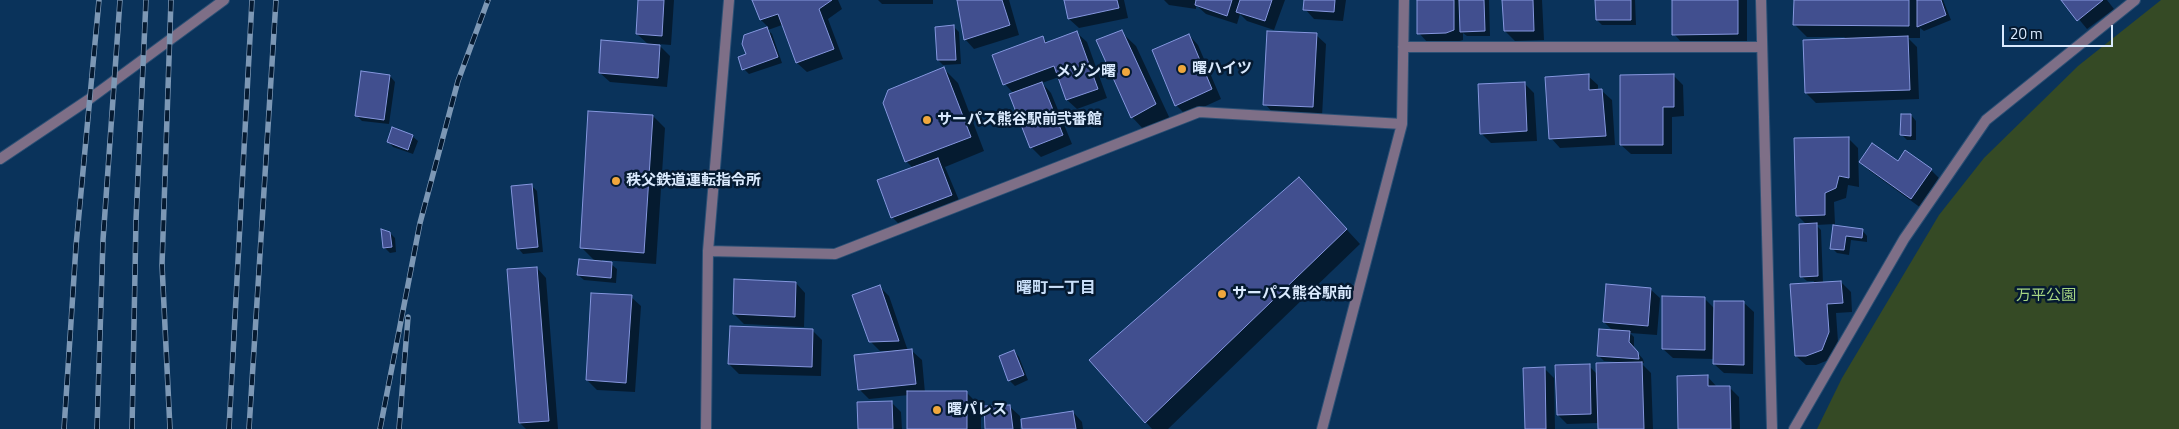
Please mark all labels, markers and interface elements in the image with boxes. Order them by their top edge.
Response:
scale bar [2004,15,2115,47]
text: 20 m [2010,22,2043,45]
place label: 曙ハイツ [1192,60,1252,78]
place label: メゾン曙 [1056,63,1116,81]
marker: 曙ハイツ [1176,63,1188,75]
marker: メゾン曙 [1120,66,1132,78]
place label: サーパス熊谷駅前弐番館 [937,111,1102,129]
marker: サーパス熊谷駅前弐番館 [921,114,933,126]
place label: 秩父鉄道運転指令所 [626,172,761,190]
marker: 秩父鉄道運転指令所 [610,175,622,187]
district label: 曙町一丁目 [1016,279,1096,299]
place label: サーパス熊谷駅前 [1232,285,1352,303]
park label: 万平公園 [2016,287,2076,305]
marker: サーパス熊谷駅前 [1216,288,1228,300]
place label: 曙パレス [947,401,1007,419]
marker: 曙パレス [931,404,943,416]

